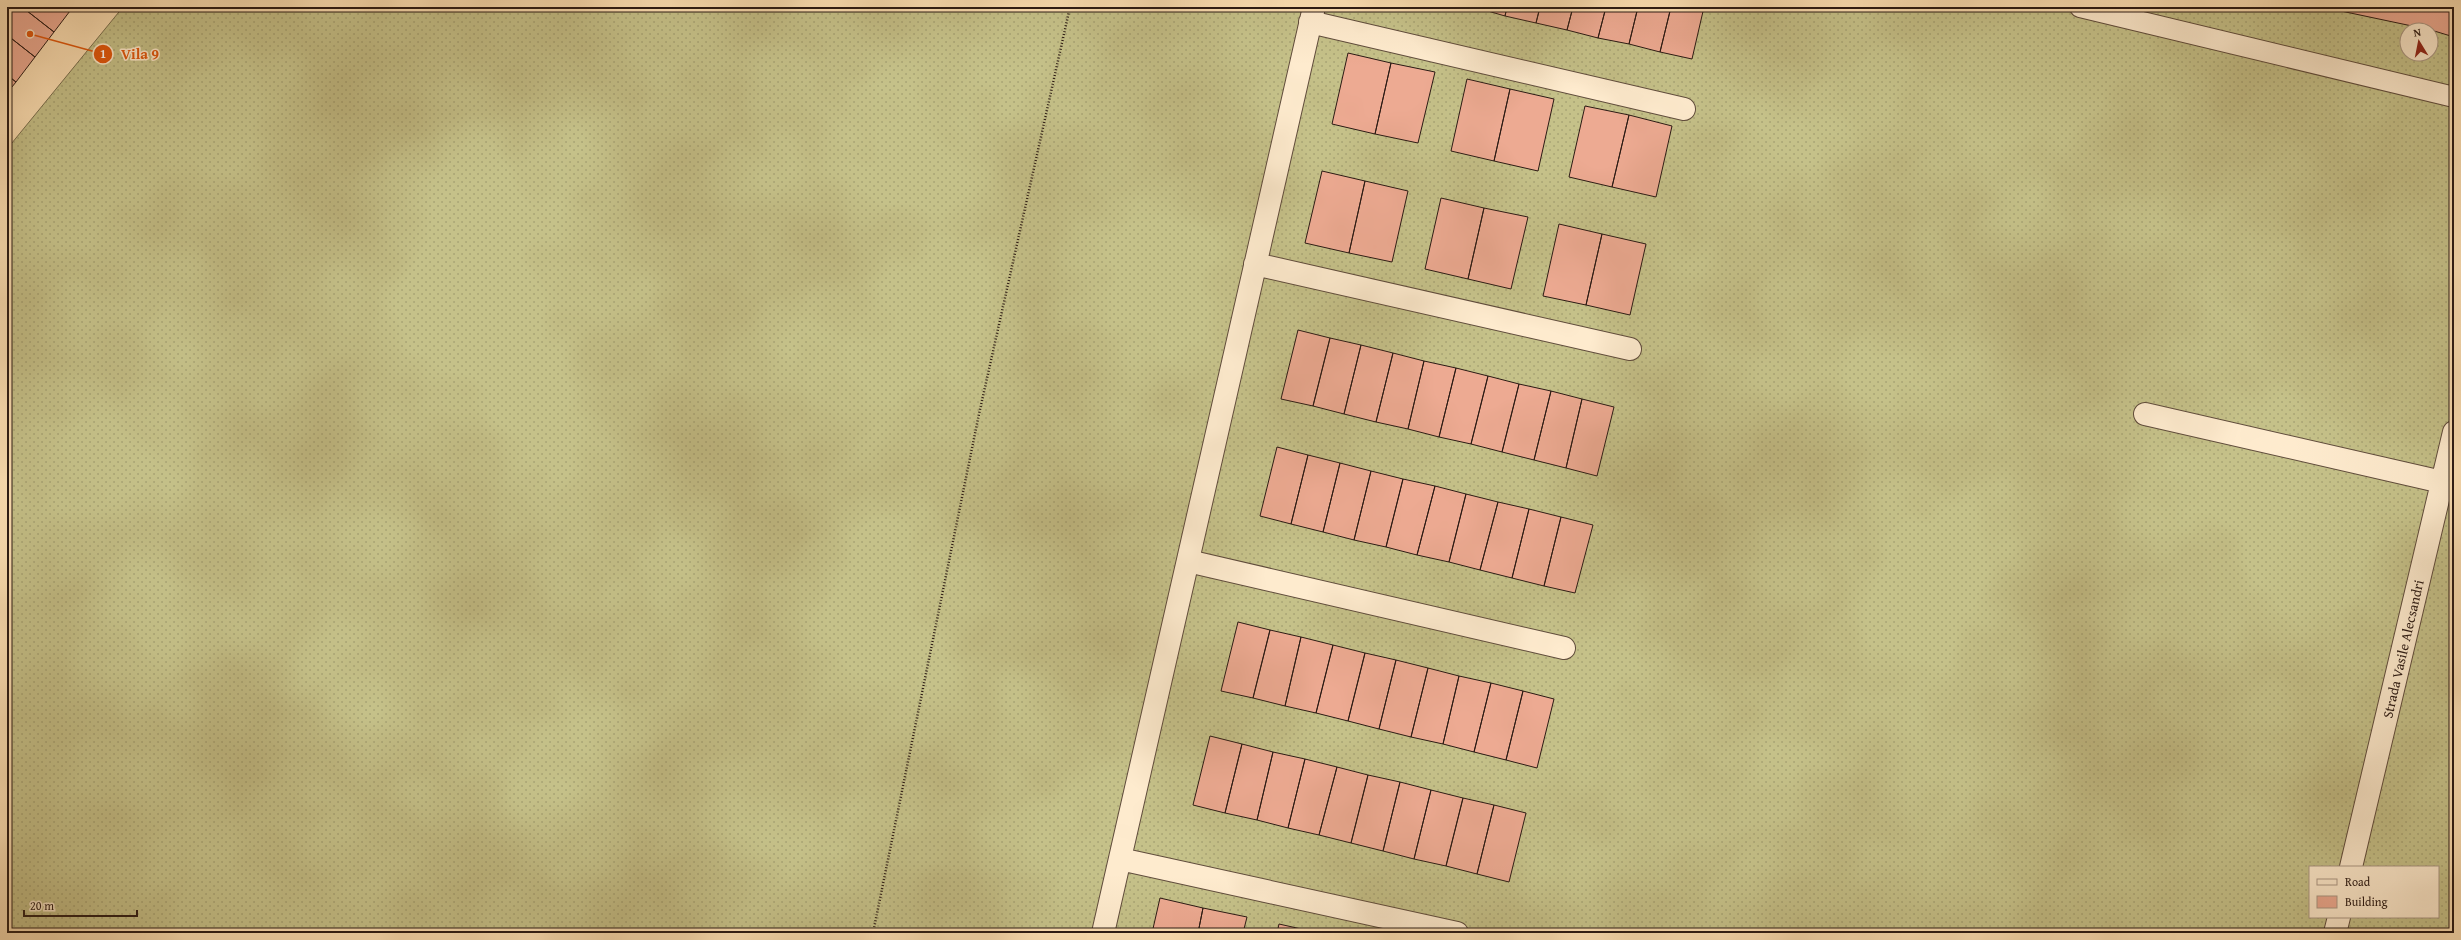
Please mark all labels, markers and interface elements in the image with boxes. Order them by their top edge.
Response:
north arrow [2399,22,2439,62]
text: N [2412,24,2423,41]
callout: Vila 9 [93,40,167,67]
text: Vila 9 [121,43,159,64]
text: 1 [100,45,106,62]
street label: Strada Vasile Alecsandri [2377,578,2429,720]
legend [2309,866,2439,918]
text: Road [2345,873,2371,890]
scale bar [24,892,137,918]
text: Building [2345,893,2388,910]
text: 20 m [30,897,54,914]

